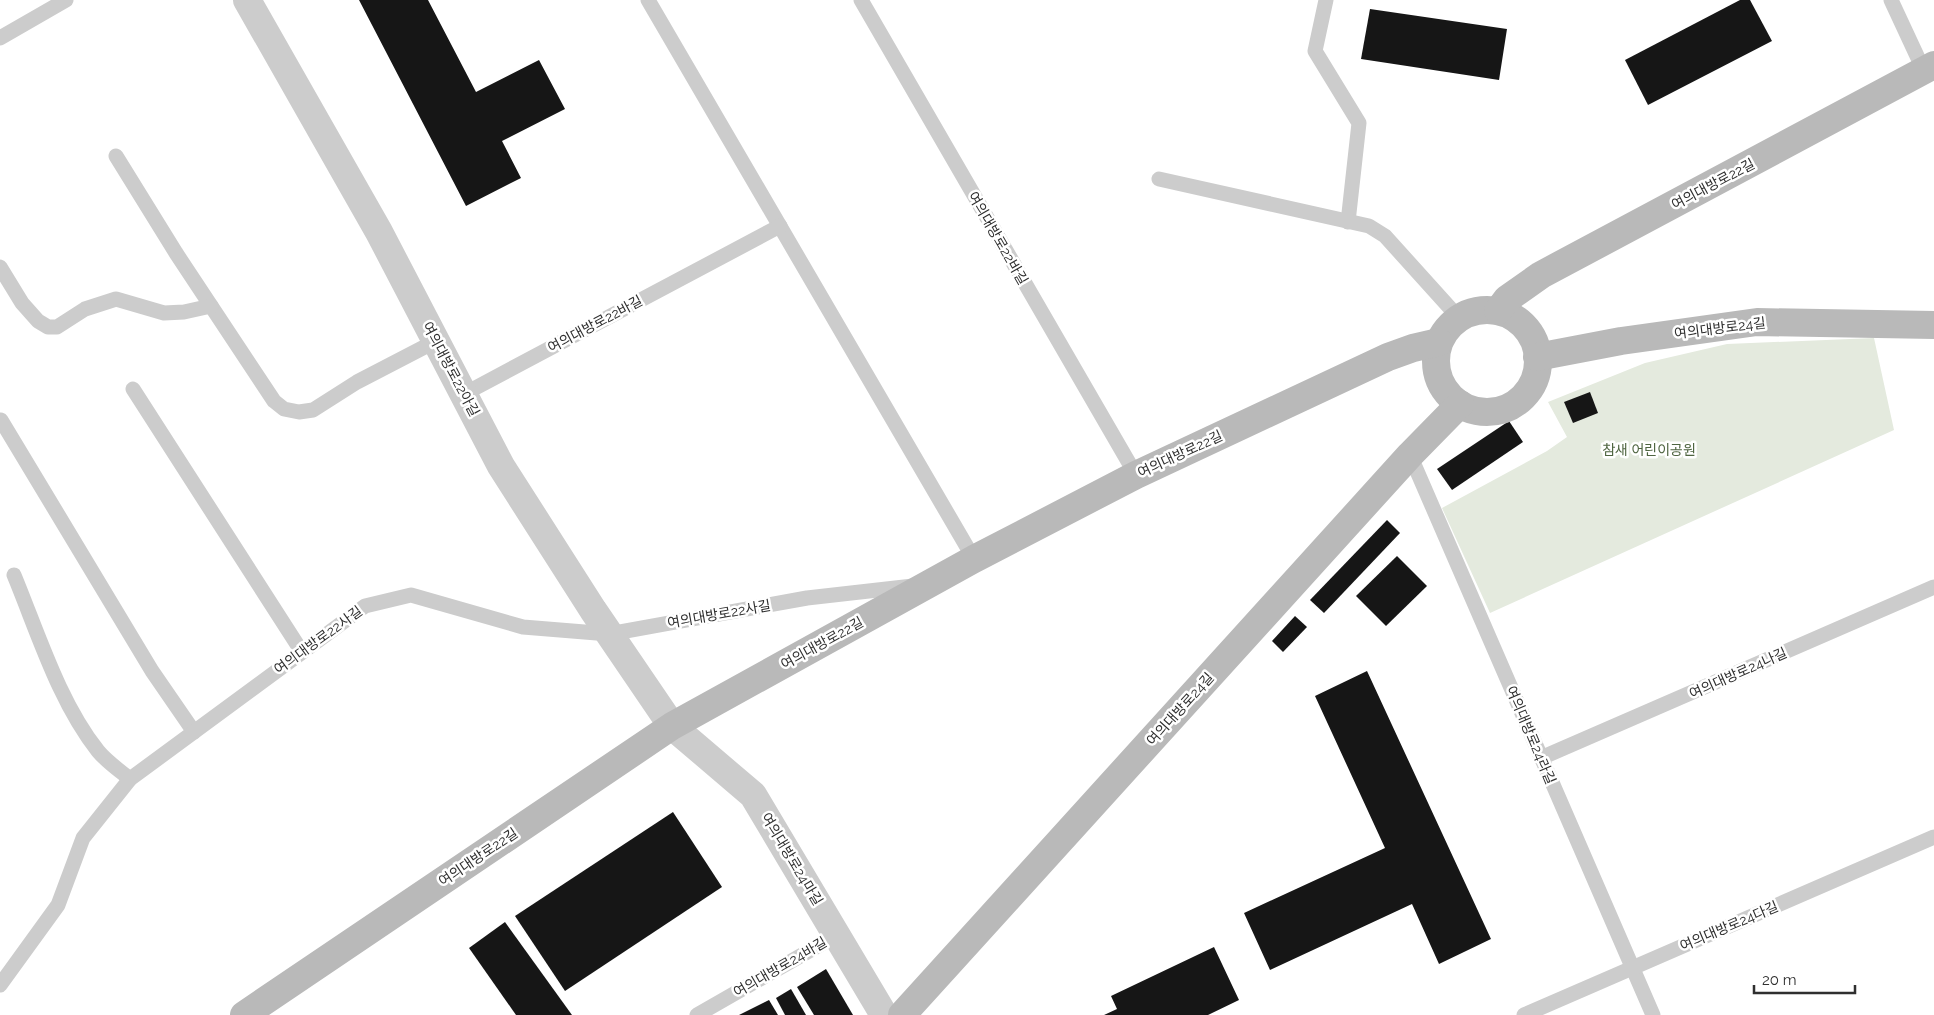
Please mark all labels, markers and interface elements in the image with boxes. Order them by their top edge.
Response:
street label: 여의대방로22길 [1669,155,1757,213]
street label: 여의대방로22바길 [965,189,1031,287]
street label: 여의대방로22바길 [545,292,645,356]
street label: 여의대방로24길 [1673,314,1767,342]
street label: 여의대방로22아길 [419,319,483,419]
street label: 여의대방로22길 [1135,427,1225,481]
park label: 참새 어린이공원 [1602,442,1696,458]
street label: 여의대방로22사길 [666,597,772,631]
street label: 여의대방로22사길 [271,603,365,677]
street label: 여의대방로22길 [778,614,866,672]
street label: 여의대방로24나길 [1687,644,1789,702]
street label: 여의대방로24길 [1143,669,1217,749]
street label: 여의대방로24라길 [1503,683,1559,787]
street label: 여의대방로24마길 [758,810,826,908]
street label: 여의대방로22길 [435,825,521,889]
street label: 여의대방로24다길 [1677,898,1781,954]
street label: 여의대방로24바길 [730,934,830,1000]
scale bar [1754,962,1855,994]
text: 20 m [1762,971,1797,989]

